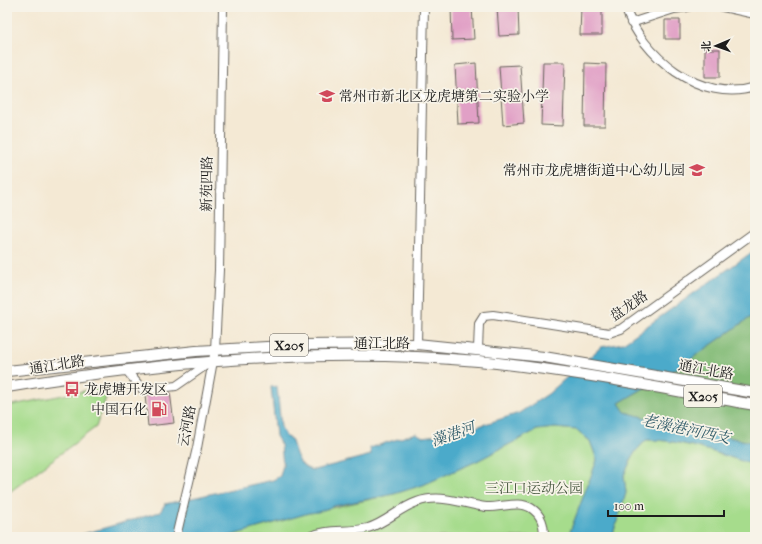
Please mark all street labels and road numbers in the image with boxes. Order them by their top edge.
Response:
street label: 新苑四路 [198,156,216,212]
street label: 盘龙路 [607,287,651,325]
road number: X205 [270,334,308,356]
street label: 通江北路 [354,335,410,352]
street label: 通江北路 [28,352,86,378]
street label: 通江北路 [677,357,735,383]
road number: X205 [684,385,722,407]
street label: 云河路 [175,404,199,448]

